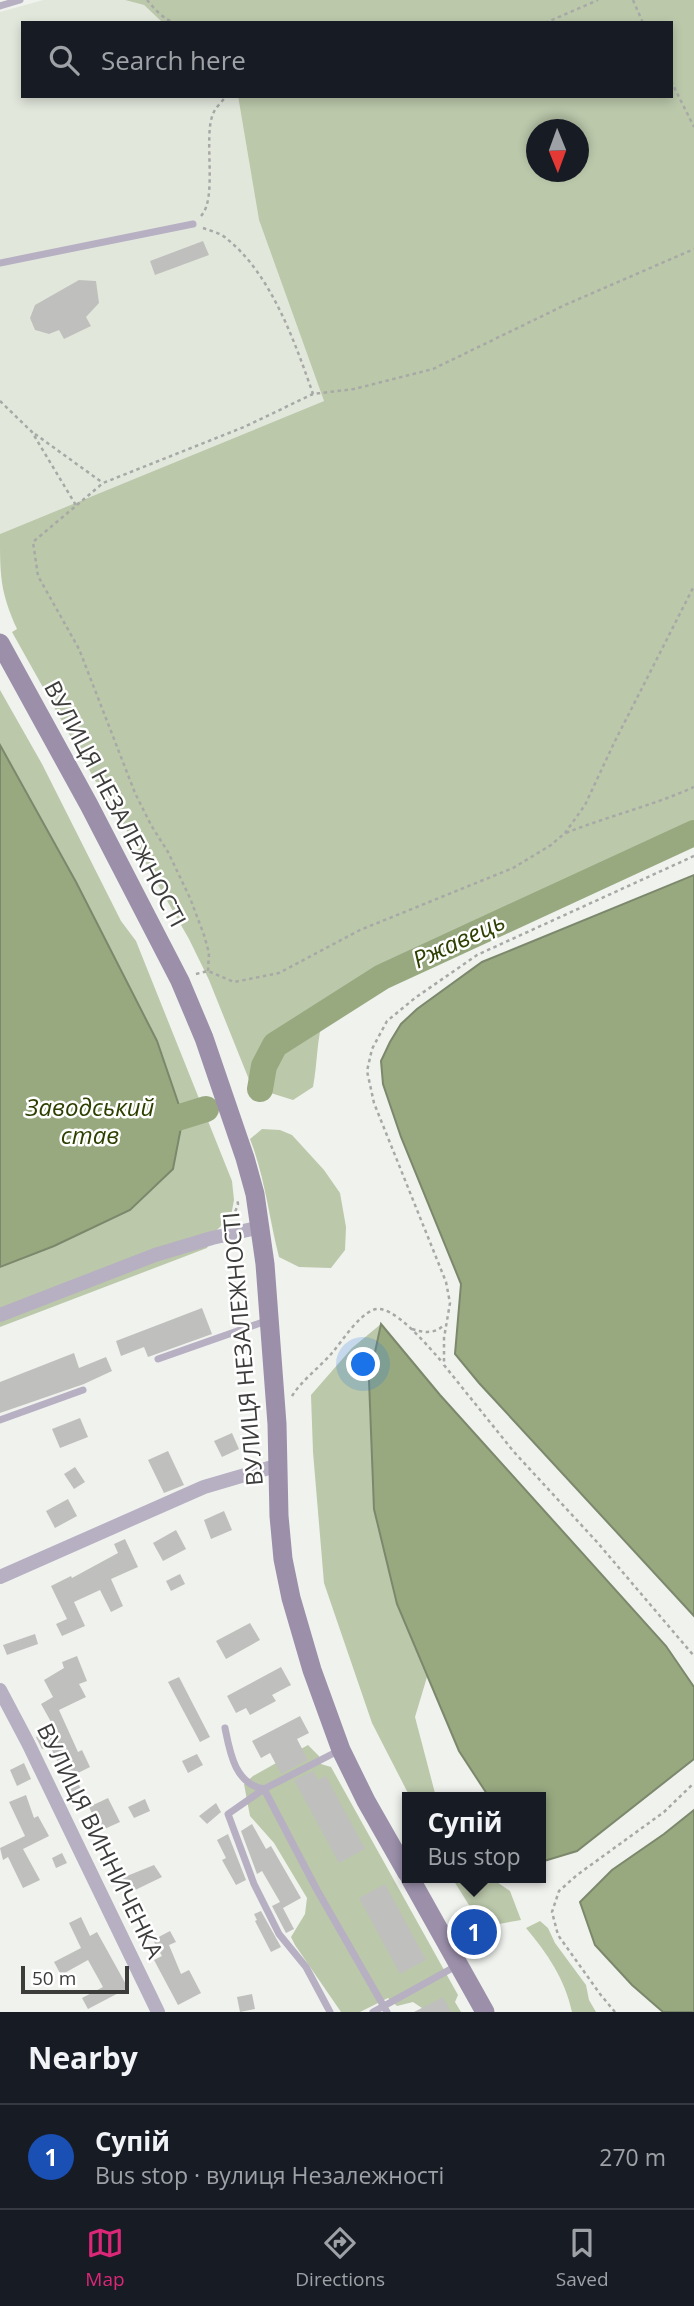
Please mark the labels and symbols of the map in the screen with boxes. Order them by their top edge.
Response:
north arrow [526,119,589,182]
street label: ВУЛИЦЯ НЕЗАЛЕЖНОСТІ [37,675,194,932]
water label: Ржавець [407,904,510,975]
water label: Заводський став [25,1090,155,1151]
street label: ВУЛИЦЯ НЕЗАЛЕЖНОСТІ [214,1211,270,1487]
your location [346,1347,380,1381]
street label: ВУЛИЦЯ ВИННИЧЕНКА [30,1718,172,1964]
pin: 1 [451,1906,497,1958]
scale bar [21,1963,130,1995]

